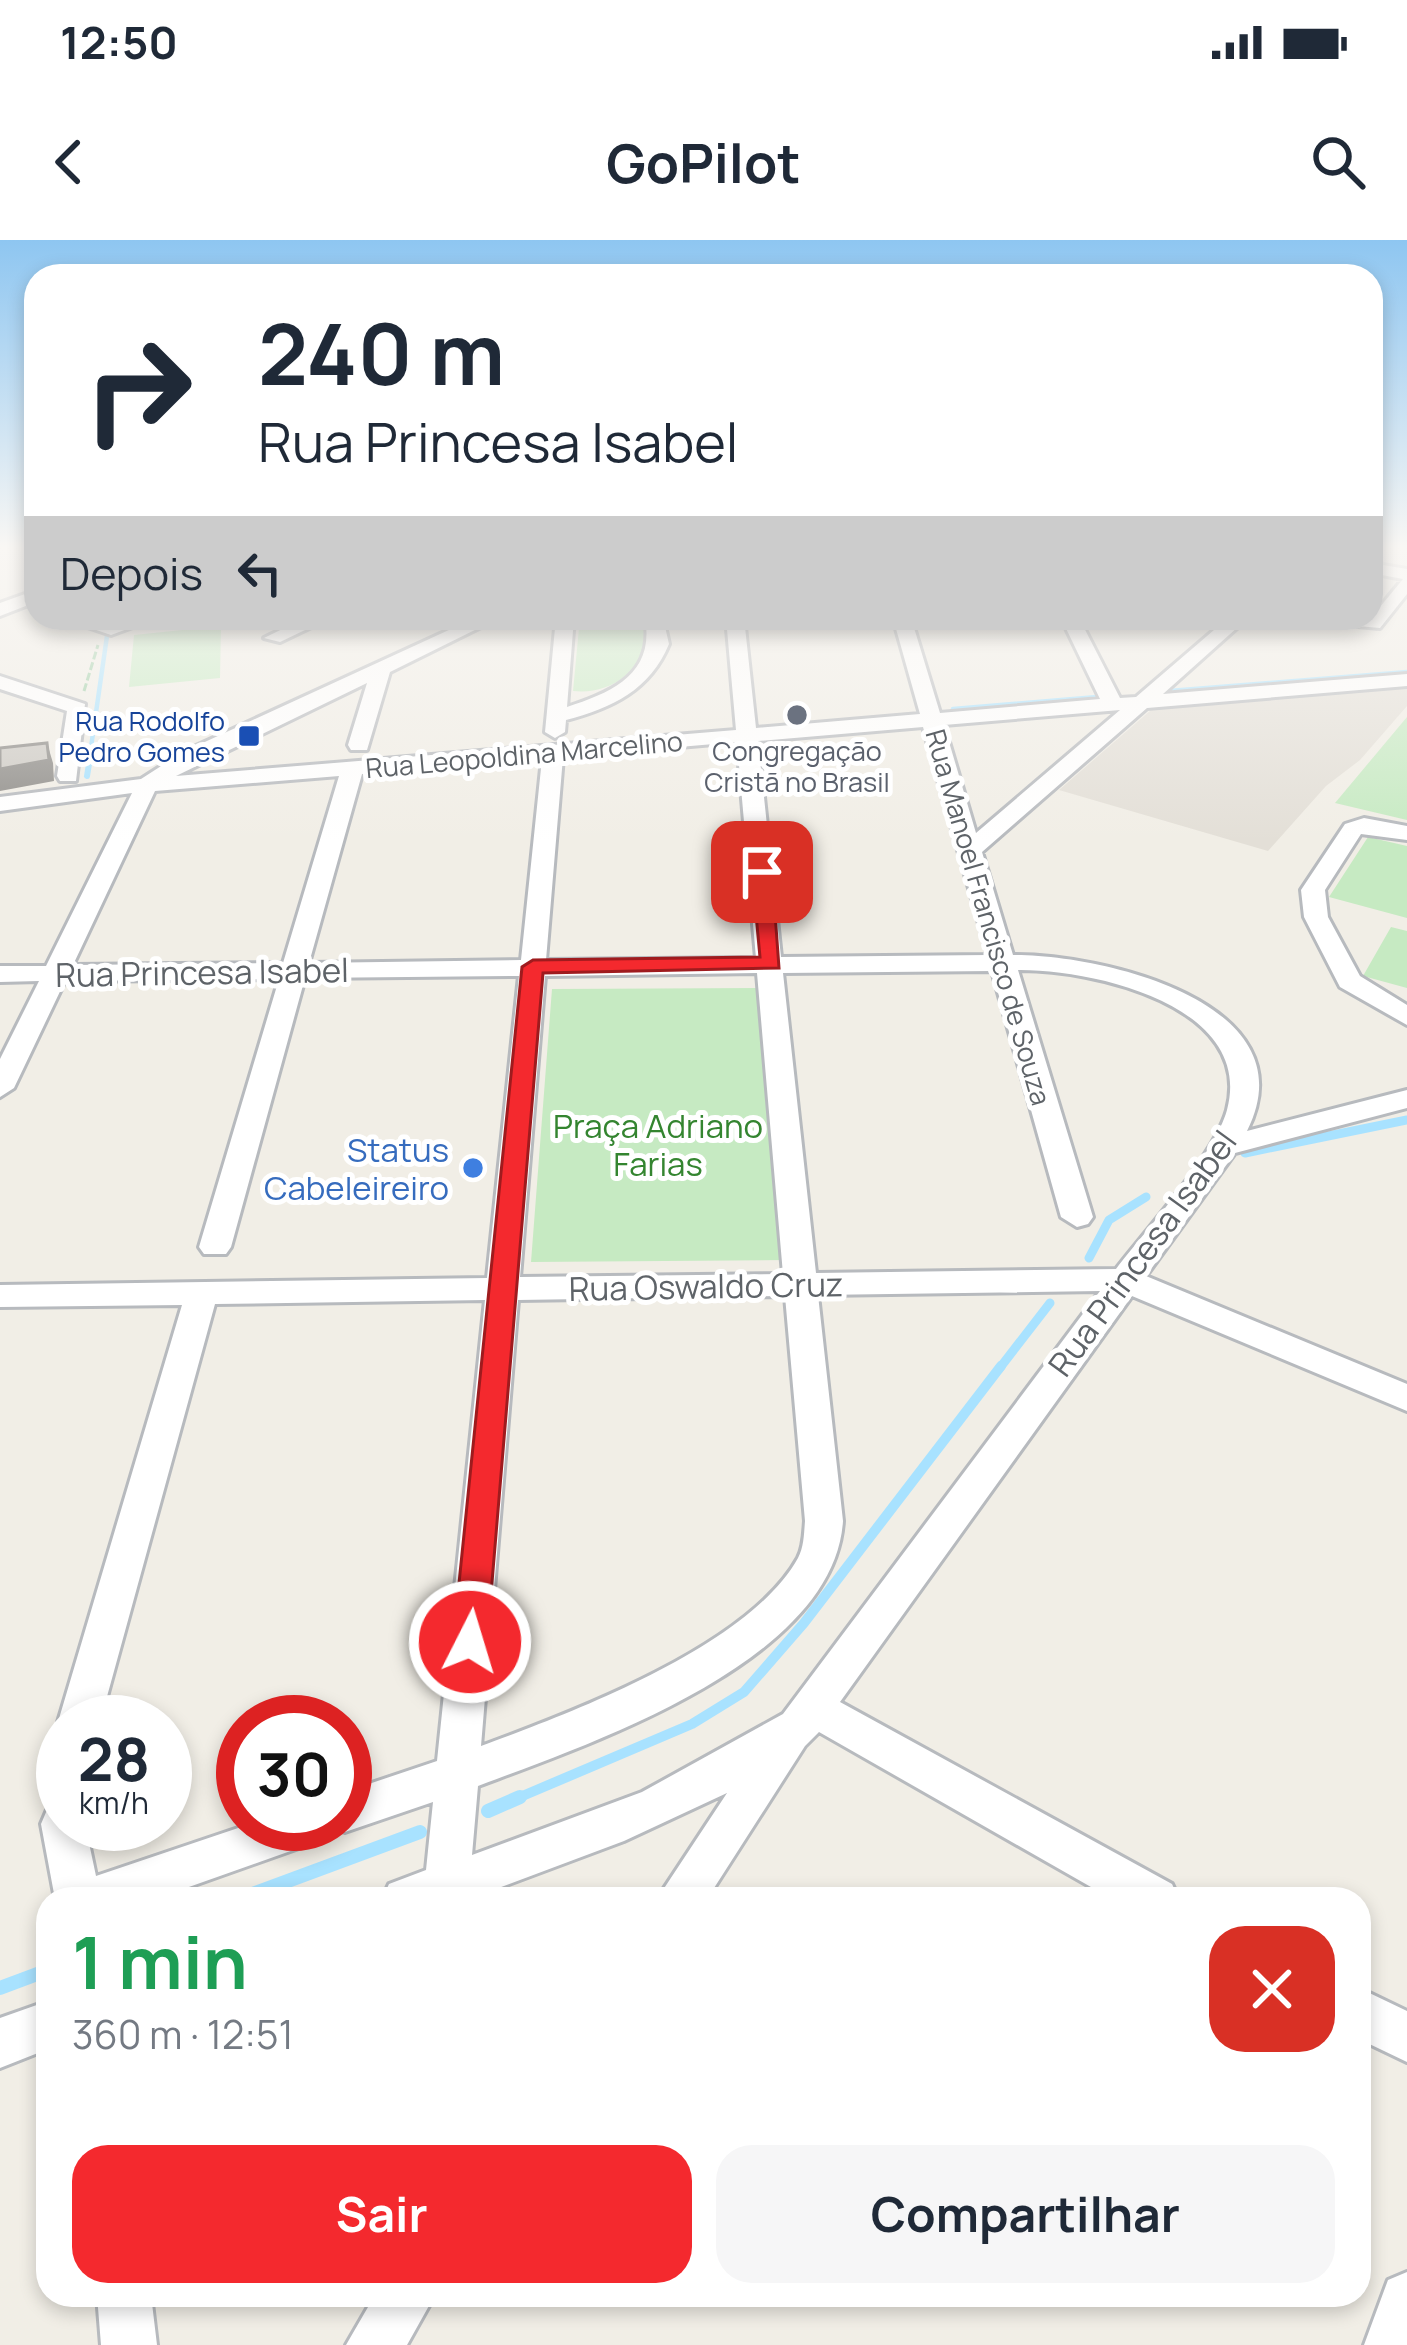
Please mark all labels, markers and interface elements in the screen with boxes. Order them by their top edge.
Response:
text: 12:50 [60,11,178,73]
text: GoPilot [606,125,801,199]
icon: back [36,129,102,195]
icon: search [1305,129,1371,195]
text: 240 m [258,295,505,410]
icon: right [60,312,216,468]
text: Rua Princesa Isabel [258,404,738,478]
icon: left [227,540,293,606]
text: Depois [60,542,203,604]
place label: Rua Rodolfo Pedro Gomes [58,702,225,770]
marker: Congregação Cristã no Brasil [784,702,810,728]
street label: Rua Leopoldina Marcelino [364,722,684,786]
marker: Rua Rodolfo Pedro Gomes [236,723,262,749]
street label: Rua Manoel Francisco de Souza [918,725,1060,1109]
place label: Congregação Cristã no Brasil [704,732,890,800]
pin [711,821,813,923]
icon: arrive [729,839,795,905]
street label: Rua Princesa Isabel [55,947,349,997]
park label: Praça Adriano Farias [553,1103,763,1186]
street label: Rua Princesa Isabel [1038,1121,1246,1385]
place label: Status Cabeleireiro [264,1127,449,1210]
marker: Status Cabeleireiro [460,1155,486,1181]
street label: Rua Oswaldo Cruz [568,1261,844,1311]
position arrow [407,1579,533,1705]
speed limit sign: 30 [216,1695,372,1851]
text: 28 [78,1717,150,1799]
text: km/h [79,1782,149,1823]
text: 1 min [72,1912,248,2011]
button: close [1209,1926,1335,2052]
text: 360 m · 12:51 [72,2007,294,2061]
button: Sair [72,2145,692,2283]
button: Compartilhar [716,2145,1335,2283]

